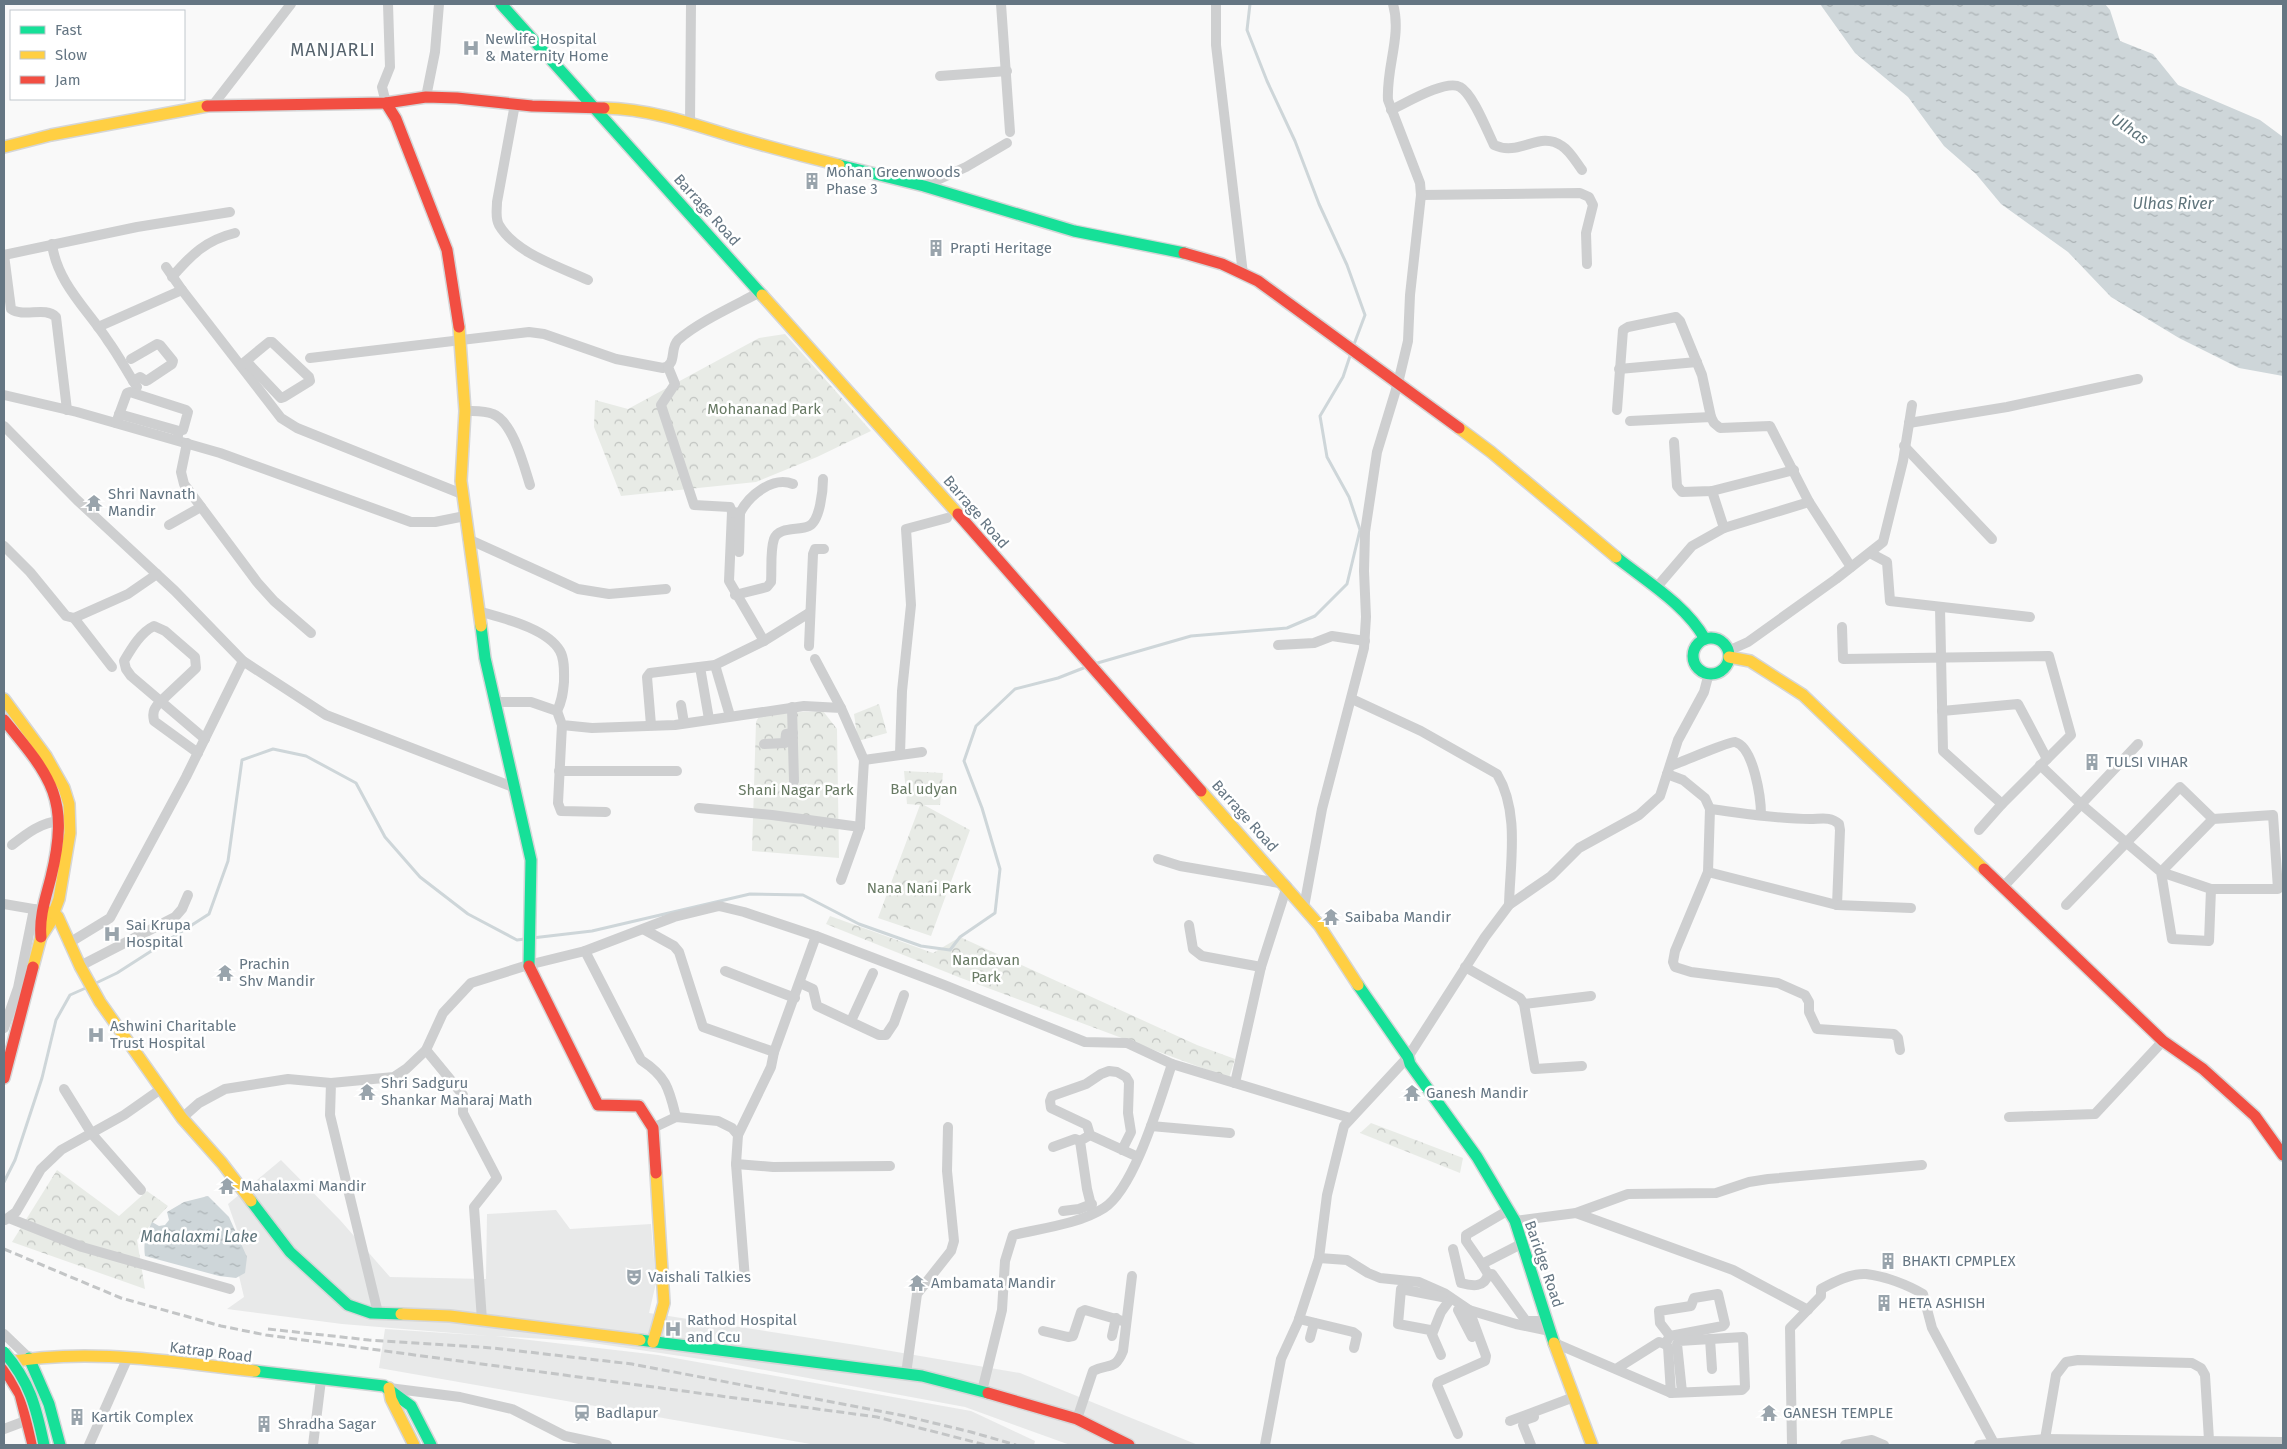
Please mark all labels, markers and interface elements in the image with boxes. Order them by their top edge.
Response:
legend [10,10,185,100]
text: Fast [55,21,82,39]
place label: Newlife Hospital & Maternity Home [485,30,609,65]
hospital icon: Newlife Hospital & Maternity Home [461,38,481,58]
district label: MANJARLI [290,39,376,61]
text: Slow [55,46,87,64]
text: Jam [55,71,81,89]
water label: Ulhas [2108,110,2152,148]
place label: Mohan Greenwoods Phase 3 [826,163,960,198]
street label: Barrage Road [670,170,744,250]
building icon: Mohan Greenwoods Phase 3 [802,171,822,191]
water label: Ulhas River [2132,194,2214,213]
building icon: Prapti Heritage [926,238,946,258]
place label: Prapti Heritage [950,239,1052,257]
park label: Mohananad Park [707,400,821,418]
street label: Barrage Road [939,472,1013,552]
place label: Shri Navnath Mandir [108,485,196,520]
temple icon: Shri Navnath Mandir [84,493,104,513]
building icon: TULSI VIHAR [2082,752,2102,772]
place label: TULSI VIHAR [2106,753,2188,771]
street label: Barrage Road [1208,776,1282,856]
park label: Bal udyan [890,780,958,798]
park label: Shani Nagar Park [738,781,854,799]
park label: Nana Nani Park [867,879,971,897]
temple icon: Saibaba Mandir [1321,907,1341,927]
place label: Saibaba Mandir [1345,908,1451,926]
place label: Sai Krupa Hospital [126,916,191,951]
hospital icon: Sai Krupa Hospital [102,924,122,944]
park label: Nandavan Park [952,951,1020,986]
place label: Prachin Shv Mandir [239,955,315,990]
temple icon: Prachin Shv Mandir [215,963,235,983]
place label: Ashwini Charitable Trust Hospital [110,1017,236,1052]
hospital icon: Ashwini Charitable Trust Hospital [86,1025,106,1045]
place label: Shri Sadguru Shankar Maharaj Math [381,1074,533,1109]
temple icon: Shri Sadguru Shankar Maharaj Math [357,1082,377,1102]
temple icon: Ganesh Mandir [1402,1083,1422,1103]
place label: Ganesh Mandir [1426,1084,1528,1102]
temple icon: Mahalaxmi Mandir [217,1176,237,1196]
place label: Mahalaxmi Mandir [241,1177,366,1195]
street label: Baridge Road [1521,1218,1567,1310]
water label: Mahalaxmi Lake [141,1227,257,1246]
building icon: BHAKTI CPMPLEX [1878,1251,1898,1271]
place label: BHAKTI CPMPLEX [1902,1252,2016,1270]
theatre icon: Vaishali Talkies [624,1267,644,1287]
place label: Vaishali Talkies [648,1268,751,1286]
temple icon: Ambamata Mandir [907,1273,927,1293]
place label: Ambamata Mandir [931,1274,1056,1292]
building icon: HETA ASHISH [1874,1293,1894,1313]
place label: HETA ASHISH [1898,1294,1986,1312]
place label: Rathod Hospital and Ccu [687,1311,797,1346]
hospital icon: Rathod Hospital and Ccu [663,1319,683,1339]
street label: Katrap Road [169,1338,253,1366]
station icon: Badlapur [572,1403,592,1423]
temple icon: GANESH TEMPLE [1759,1403,1779,1423]
place label: Badlapur [596,1404,658,1422]
place label: GANESH TEMPLE [1783,1404,1893,1422]
building icon: Kartik Complex [67,1407,87,1427]
place label: Kartik Complex [91,1408,194,1426]
building icon: Shradha Sagar [254,1414,274,1434]
place label: Shradha Sagar [278,1415,376,1433]

